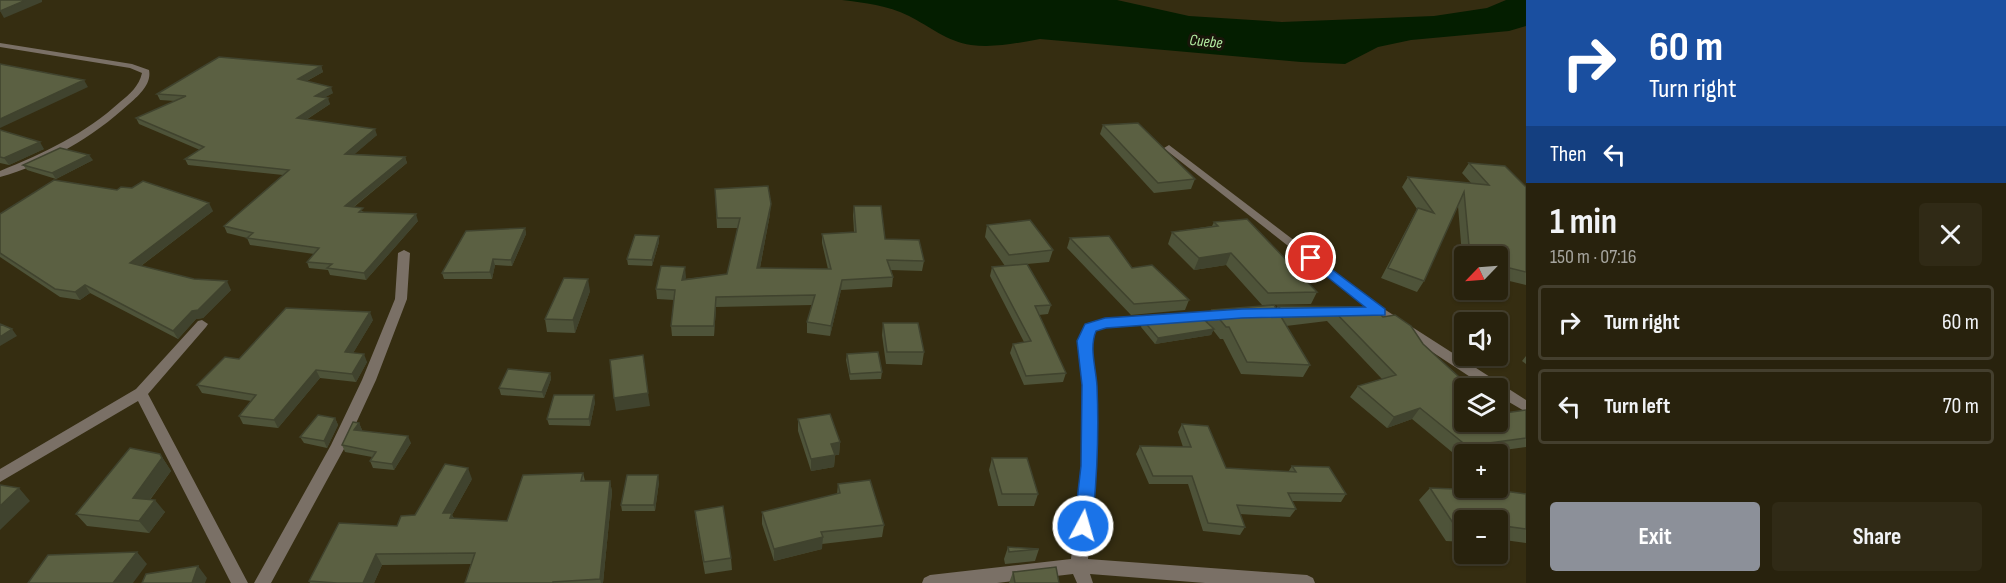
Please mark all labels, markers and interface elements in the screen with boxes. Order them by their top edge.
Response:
text: 60 m [1649,22,1723,73]
icon: right [1550,24,1628,102]
water label: Cuebe [1189,31,1223,53]
text: Turn right [1649,73,1736,105]
icon: left [1598,138,1631,171]
text: Then [1550,141,1586,168]
text: 1 min [1550,201,1617,244]
button: close [1919,203,1982,266]
pin [1285,232,1336,283]
icon: arrive [1294,241,1327,274]
text: 150 m · 07:16 [1550,245,1637,269]
north arrow [1454,246,1508,300]
map controls [1454,246,1508,564]
icon: right [1553,306,1586,339]
text: Turn right [1604,309,1680,336]
text: 60 m [1942,309,1979,336]
button: sound [1454,312,1508,366]
button: layers [1454,378,1508,432]
icon: left [1553,390,1586,423]
text: Turn left [1604,393,1670,420]
text: 70 m [1943,393,1979,420]
button: + [1454,444,1508,498]
position arrow [1051,494,1115,558]
button: Exit [1550,502,1760,571]
button: Share [1772,502,1982,571]
button: − [1454,510,1508,564]

